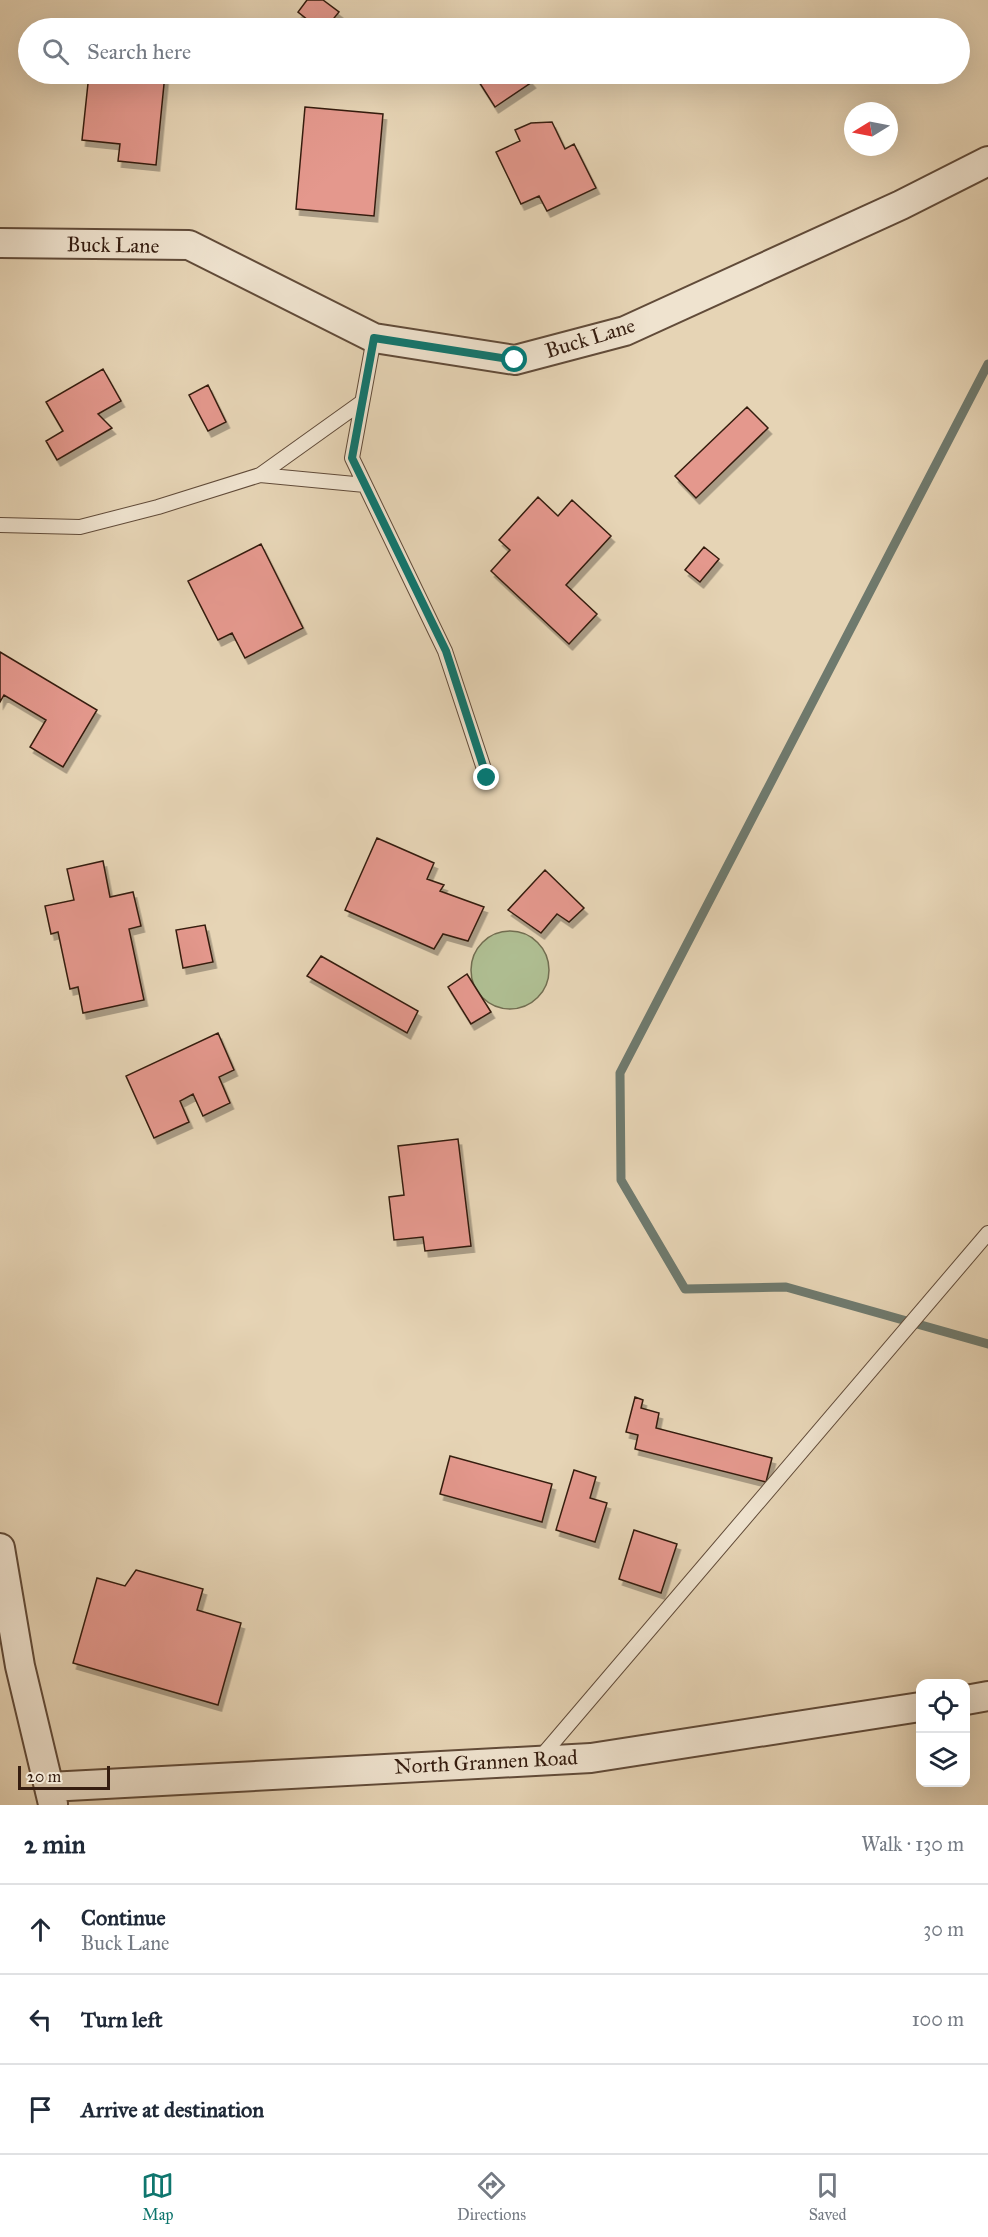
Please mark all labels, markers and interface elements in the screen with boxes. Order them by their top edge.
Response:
search box [18,18,970,84]
icon: search [39,35,72,68]
text: Search here [87,38,191,65]
north arrow [844,102,898,156]
street label: Buck Lane [66,231,160,259]
street label: Buck Lane [542,312,638,364]
route start [501,346,527,372]
route end [473,764,499,790]
map controls [916,1679,970,1787]
button: locate [916,1679,970,1733]
button: layers [916,1733,970,1787]
street label: North Grannen Road [394,1744,579,1780]
scale bar [18,1763,110,1790]
text: 20 m [27,1767,61,1786]
text: 2 min [24,1828,85,1860]
text: Walk · 130 m [861,1832,964,1856]
text: Continue [81,1904,166,1931]
icon: ahead [24,1913,57,1946]
text: 30 m [923,1917,964,1941]
text: Buck Lane [81,1931,169,1955]
icon: left [24,2003,57,2036]
text: Turn left [81,2006,163,2033]
text: 100 m [912,2007,964,2031]
icon: arrive [24,2093,57,2126]
text: Arrive at destination [81,2096,264,2123]
tab: Map [141,2169,174,2224]
tab: Directions [457,2169,526,2224]
tab: Saved [809,2169,847,2224]

